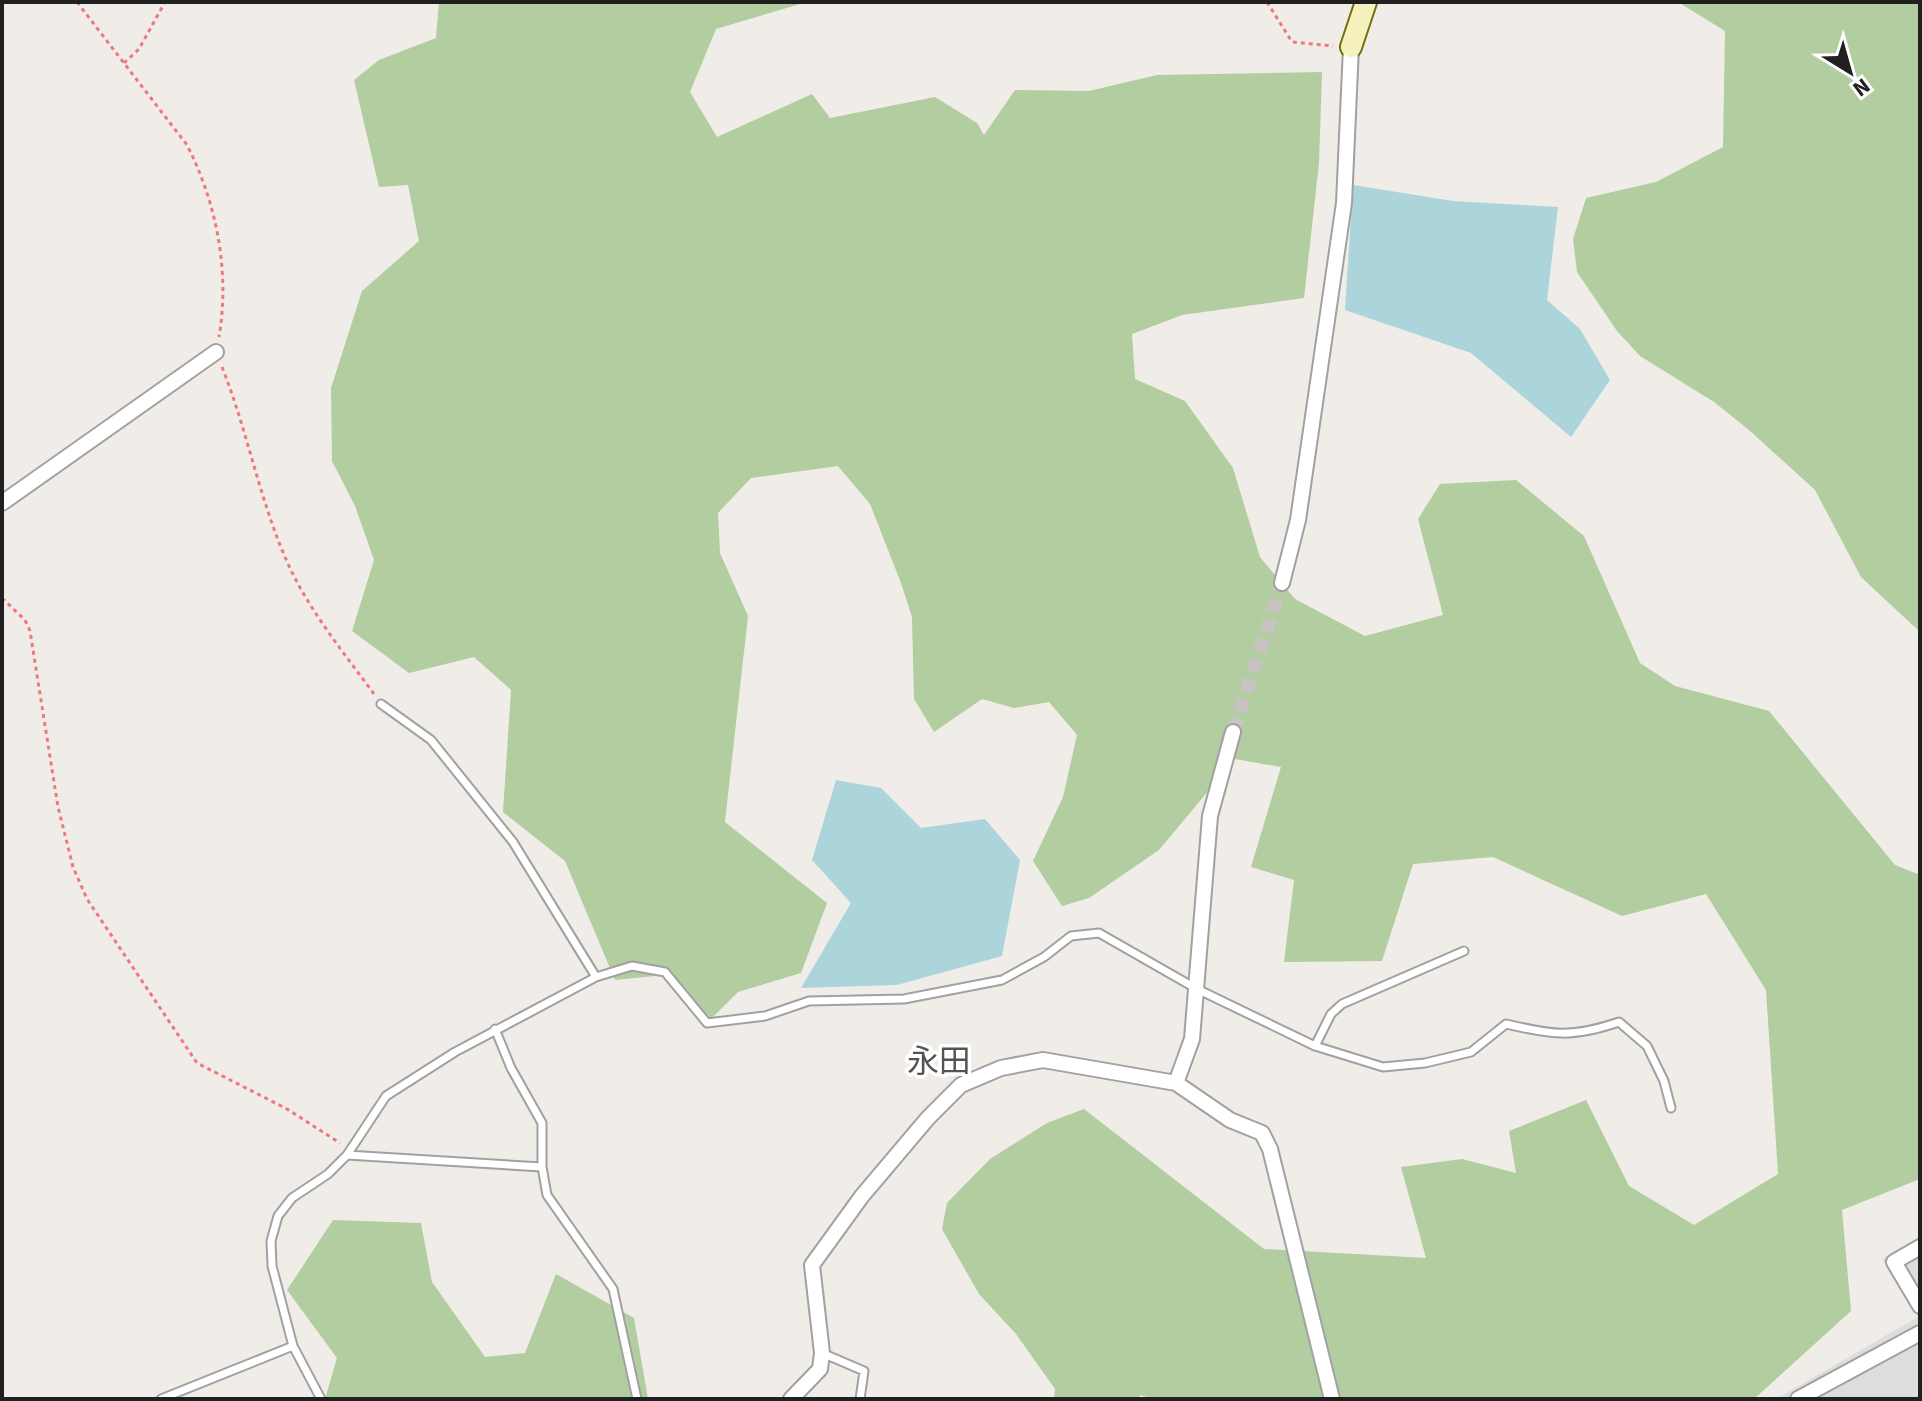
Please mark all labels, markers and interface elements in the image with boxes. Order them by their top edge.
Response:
north arrow [1810,32,1890,112]
text: N [1846,70,1877,104]
district label: 永田 [907,1039,971,1085]

